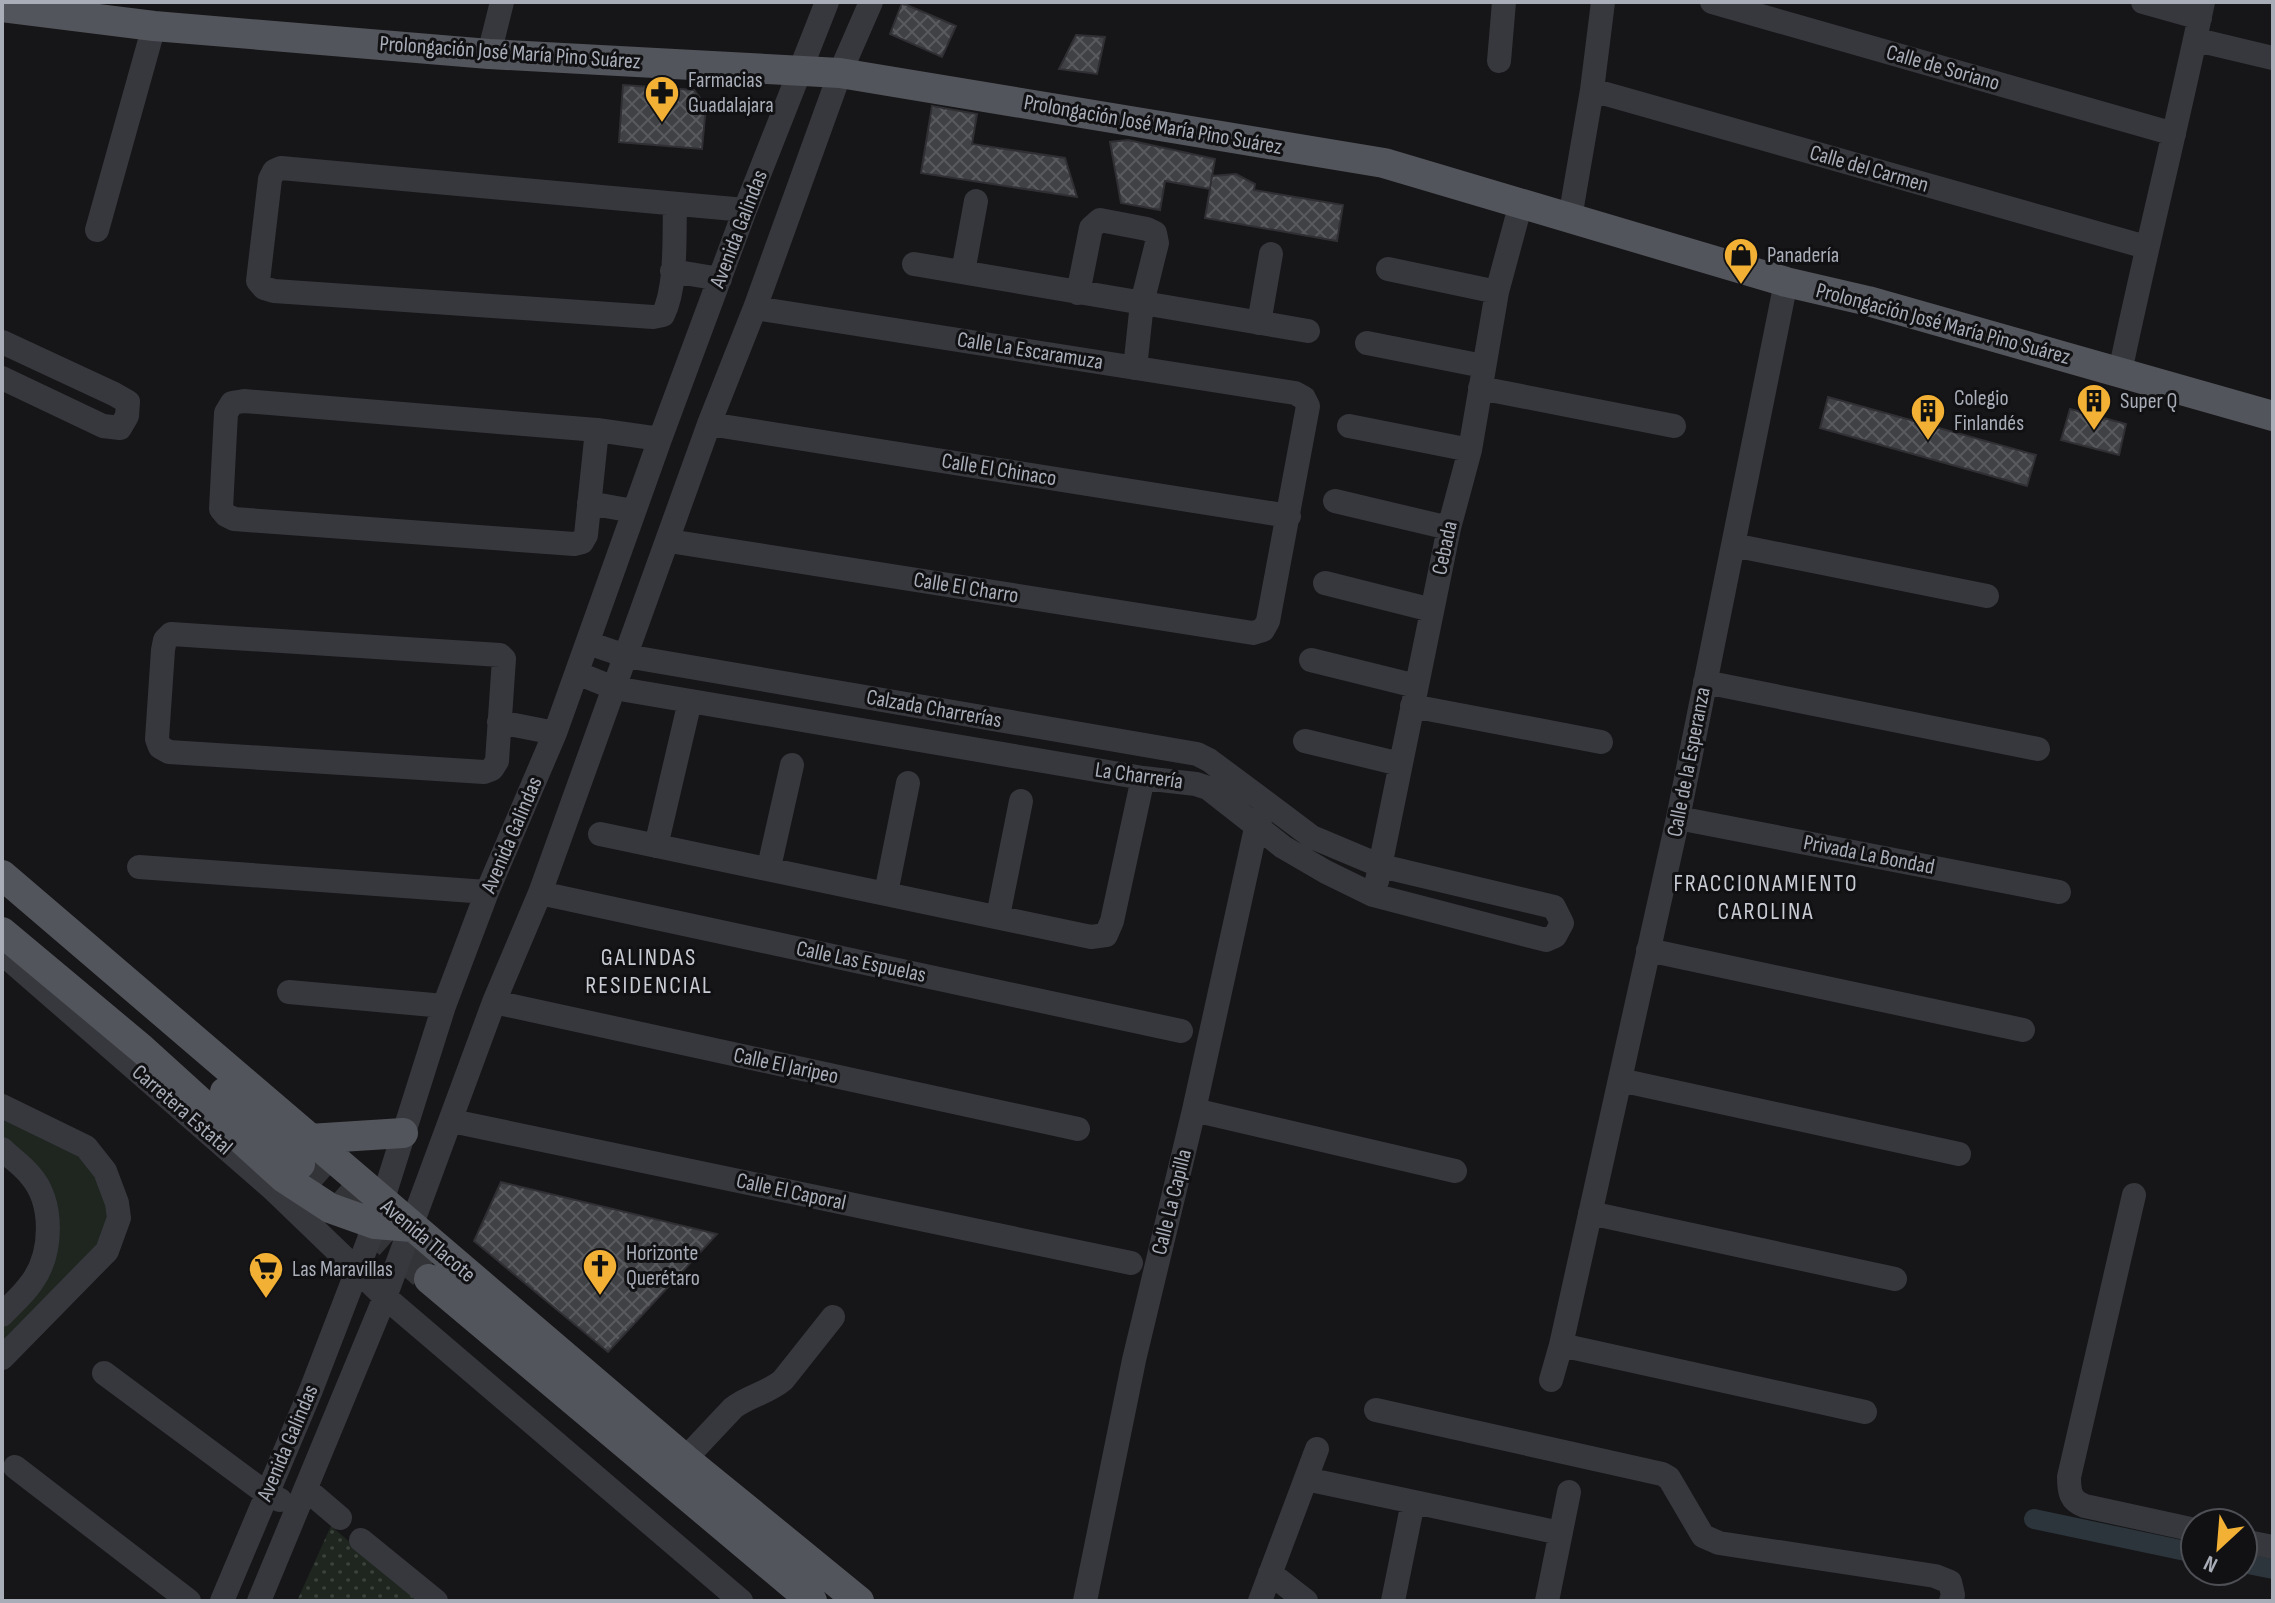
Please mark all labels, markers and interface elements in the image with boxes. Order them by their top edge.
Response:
street label: Prolongación José María Pino Suárez [378,30,642,76]
street label: Calle de Soriano [1883,39,2003,97]
place label: Farmacias Guadalajara [688,67,774,119]
pharmacy icon: Farmacias Guadalajara [643,74,681,124]
street label: Prolongación José María Pino Suárez [1022,89,1284,161]
street label: Calle del Carmen [1806,139,1932,199]
street label: Avenida Galindas [704,166,774,293]
shop icon: Panadería [1722,236,1760,286]
place label: Panadería [1767,242,1839,269]
street label: Prolongación José María Pino Suárez [1813,277,2073,371]
street label: Calle La Escaramuza [955,326,1105,376]
building icon: Super Q [2075,382,2113,432]
place label: Colegio Finlandés [1954,385,2024,437]
place label: Super Q [2120,388,2177,415]
building icon: Colegio Finlandés [1909,392,1947,442]
street label: Calle El Chinaco [940,448,1058,492]
street label: Cebada [1426,519,1464,577]
street label: Calle El Charro [912,566,1020,610]
street label: Calzada Charrerías [864,684,1004,734]
street label: Calle de la Esperanza [1661,685,1717,839]
street label: La Charrería [1093,756,1185,796]
street label: Avenida Galindas [475,773,549,898]
street label: Privada La Bondad [1801,829,1937,881]
district label: FRACCIONAMIENTO CAROLINA [1673,869,1859,926]
street label: Calle Las Espuelas [794,935,928,989]
district label: GALINDAS RESIDENCIAL [585,943,713,1000]
street label: Calle El Jaripeo [731,1042,841,1090]
street label: Carretera Estatal [126,1059,238,1161]
street label: Calle La Capilla [1146,1146,1198,1258]
street label: Calle El Caporal [734,1167,848,1217]
street label: Avenida Tlacote [374,1193,481,1288]
place label: Horizonte Querétaro [626,1240,700,1292]
church icon: Horizonte Querétaro [581,1247,619,1297]
supermarket icon: Las Maravillas [247,1250,285,1300]
place label: Las Maravillas [292,1256,393,1283]
street label: Avenida Galindas [251,1381,325,1506]
north arrow [2179,1507,2259,1587]
text: N [2200,1549,2222,1578]

